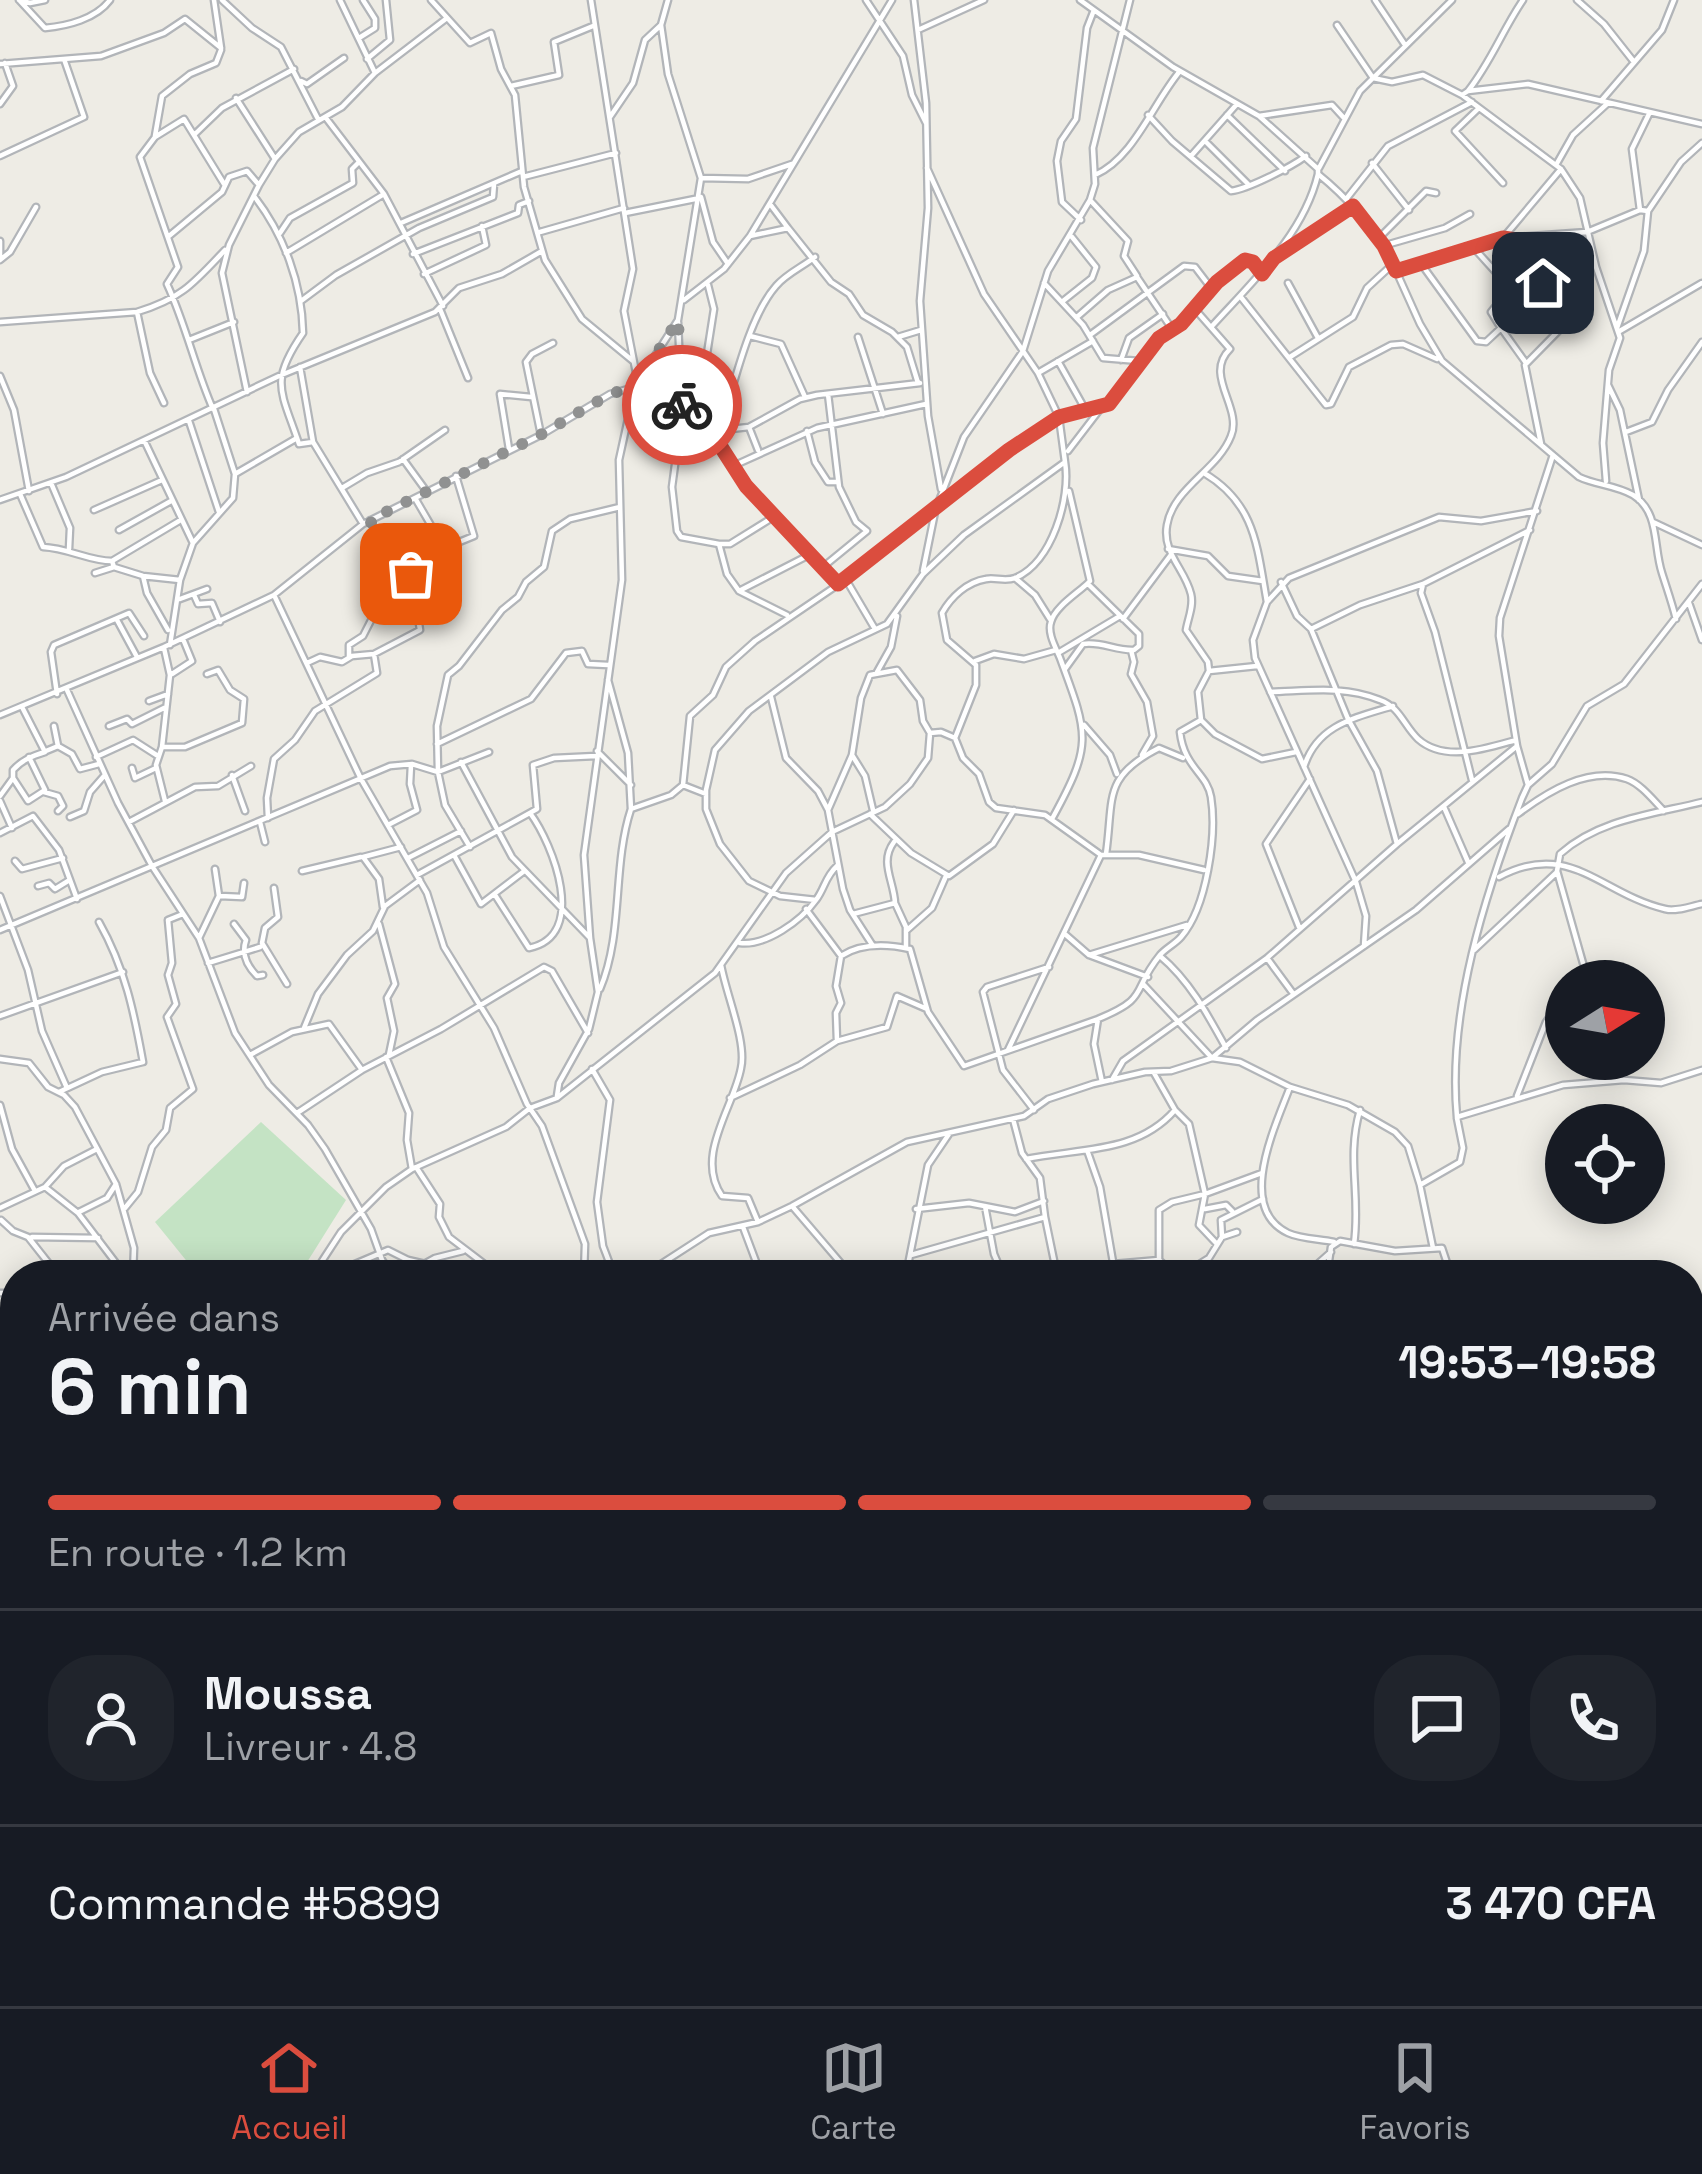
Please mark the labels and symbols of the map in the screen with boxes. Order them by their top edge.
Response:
pin [1492,232,1594,334]
courier [622,345,742,465]
pin [360,523,462,625]
north arrow [1545,960,1665,1080]

